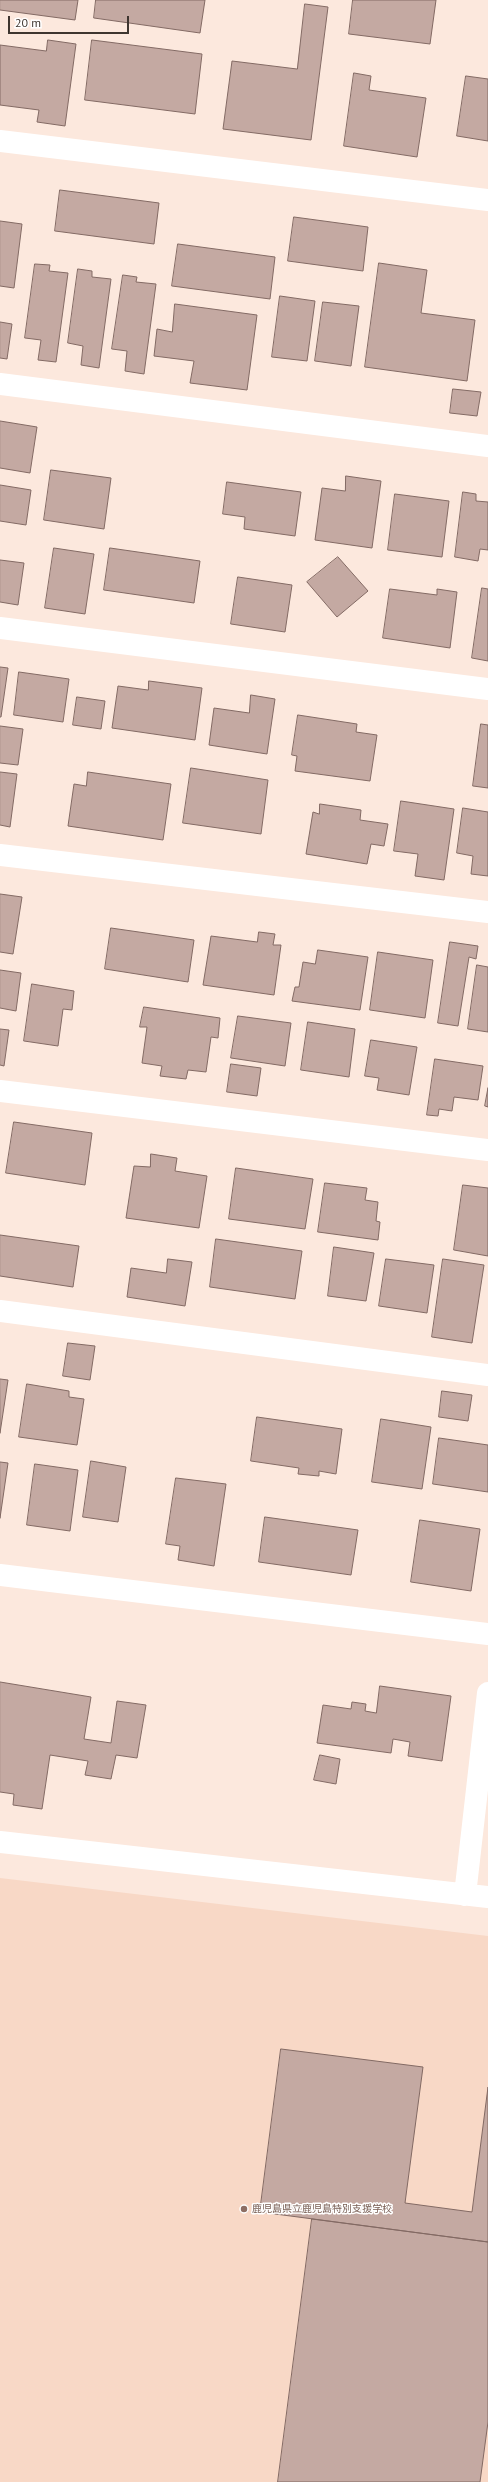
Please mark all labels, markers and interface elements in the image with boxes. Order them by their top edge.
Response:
scale bar [10,8,131,34]
text: 20 m [15,15,41,30]
place label: 鹿児島県立鹿児島特別支援学校 [252,2203,392,2215]
marker: 鹿児島県立鹿児島特別支援学校 [239,2204,249,2214]

